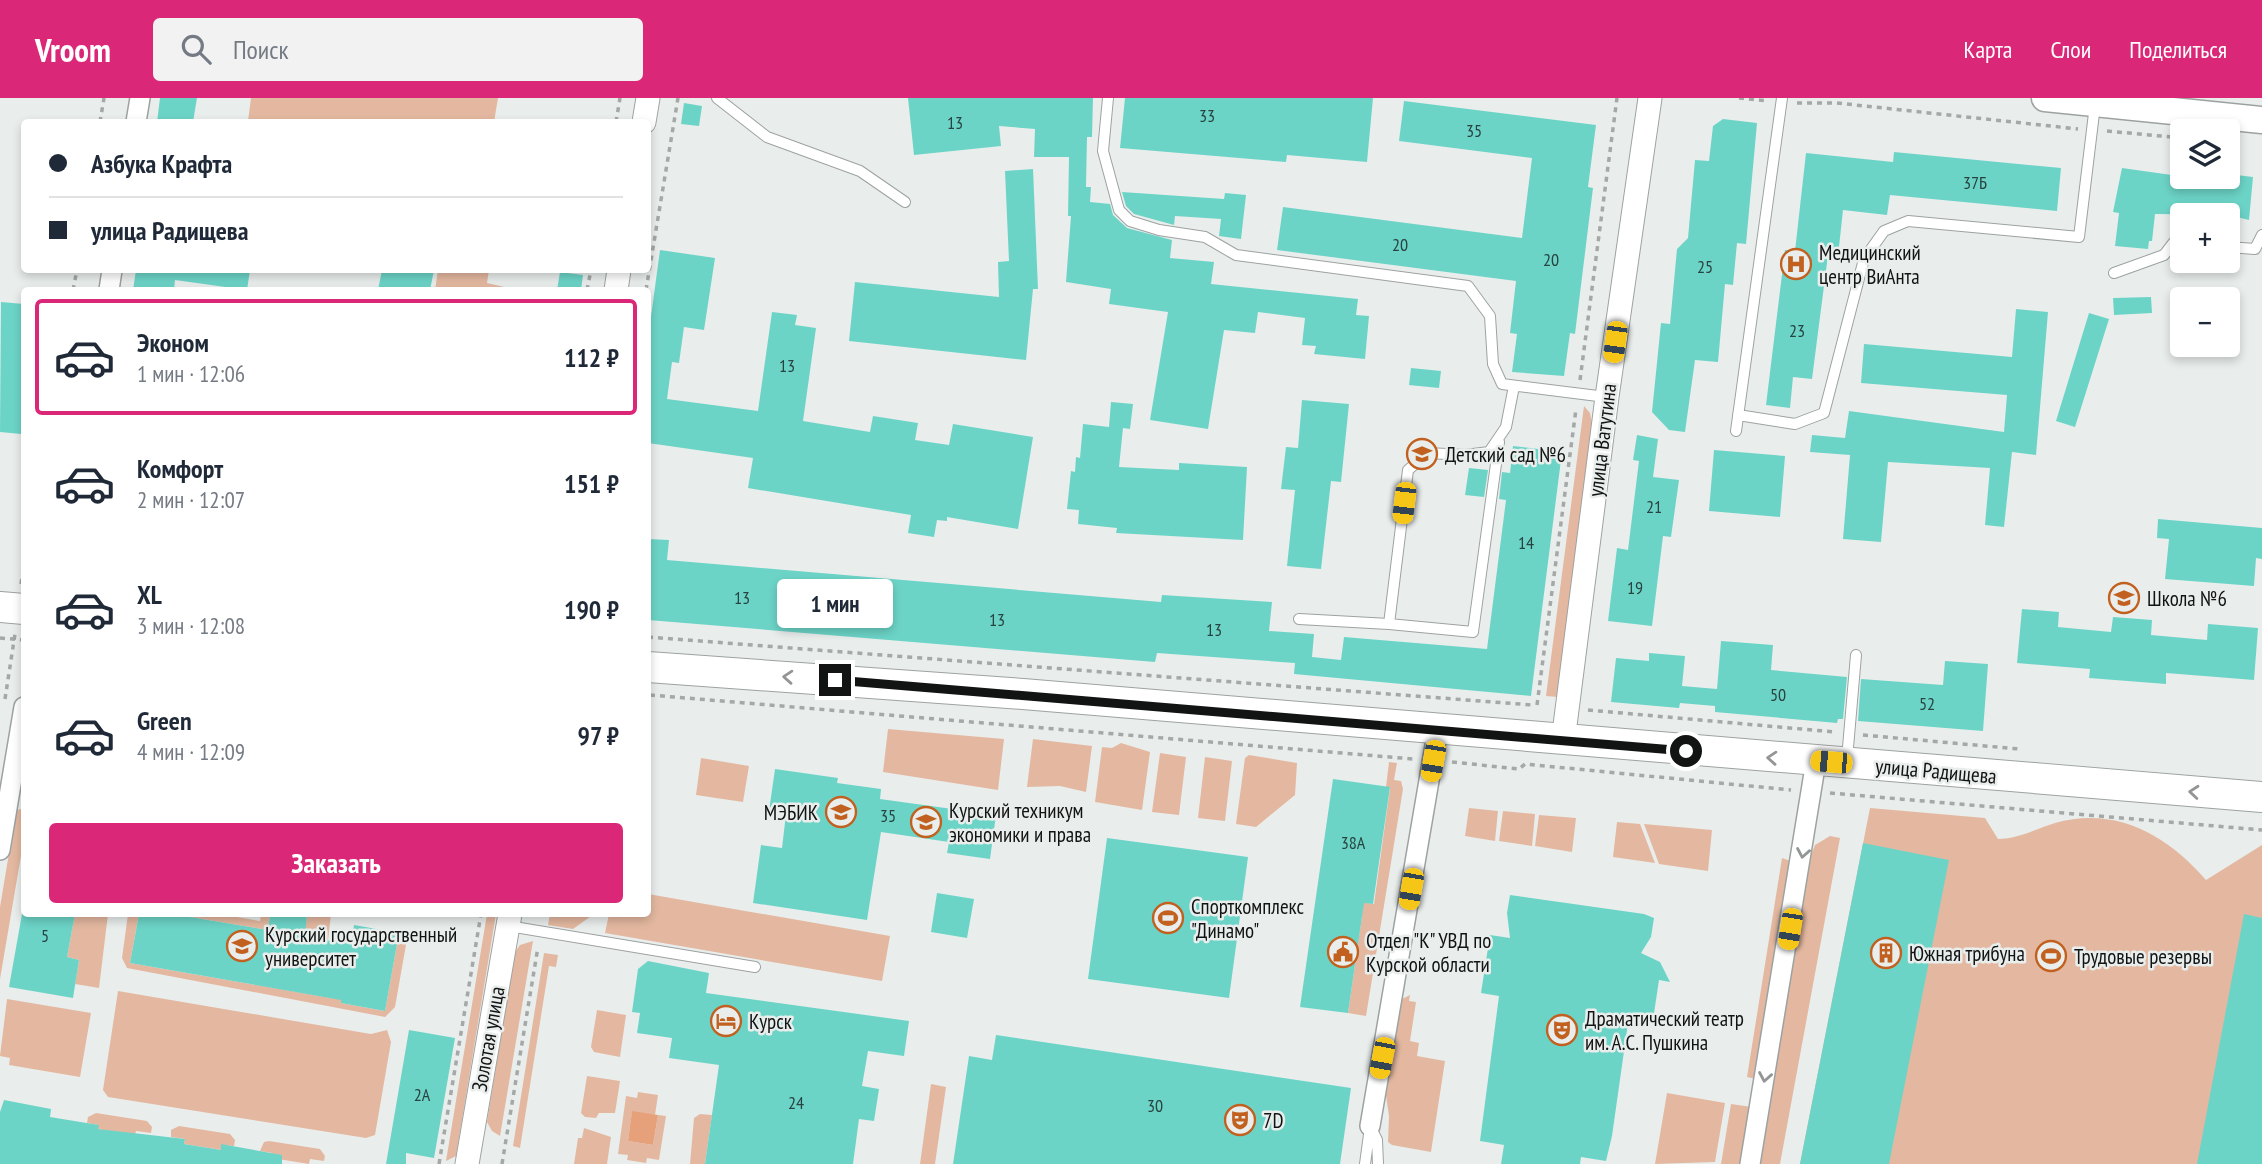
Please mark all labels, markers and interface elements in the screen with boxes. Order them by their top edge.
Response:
search box [153,18,643,81]
text: Vroom [35,28,111,71]
icon: search [177,30,215,68]
text: Поиск [233,33,289,66]
text: Карта [1964,34,2012,65]
text: Слои [2050,34,2091,65]
text: Поделиться [2129,34,2227,65]
house number: 33 [1199,104,1215,127]
house number: 13 [947,111,963,134]
house number: 35 [1466,119,1482,142]
map controls [2170,119,2240,357]
button: layers [2170,119,2240,189]
text: Азбука Крафта [91,147,232,180]
house number: 37Б [1963,171,1987,194]
button: + [2170,203,2240,273]
text: улица Радищева [91,214,248,247]
house number: 20 [1392,233,1408,256]
place label: Медицинский центр ВиАнта [1819,239,1921,290]
hospital icon: Медицинский центр ВиАнта [1779,247,1813,281]
house number: 20 [1543,248,1559,271]
house number: 25 [1697,255,1713,278]
button: − [2170,287,2240,357]
house number: 23 [1789,319,1805,342]
car [1602,320,1629,364]
icon: car [53,326,116,389]
text: Эконом [137,326,209,359]
text: 112 ₽ [564,341,619,374]
house number: 13 [779,354,795,377]
text: 1 мин · 12:06 [137,359,245,388]
street label: улица Ватутина [1582,382,1622,498]
school or university icon: Детский сад №6 [1405,437,1439,471]
place label: Детский сад №6 [1445,441,1566,468]
icon: car [53,452,116,515]
text: Комфорт [137,452,223,485]
text: 151 ₽ [564,467,619,500]
car [1392,481,1417,525]
text: 2 мин · 12:07 [137,485,245,514]
house number: 21 [1646,495,1662,518]
house number: 14 [1518,531,1534,554]
house number: 19 [1627,576,1643,599]
icon: car [53,578,116,641]
text: XL [137,578,162,611]
callout: 1 мин [777,578,893,628]
school or university icon: Школа №6 [2107,581,2141,615]
place label: Школа №6 [2147,585,2227,612]
house number: 13 [734,586,750,609]
text: 1 мин [810,589,860,618]
text: 190 ₽ [564,593,619,626]
house number: 13 [989,608,1005,631]
text: 3 мин · 12:08 [137,611,245,640]
house number: 13 [1206,618,1222,641]
route end [819,664,851,696]
one-way arrow [782,670,793,685]
house number: 50 [1770,683,1786,706]
house number: 52 [1919,692,1935,715]
icon: car [53,704,116,767]
text: Green [137,704,192,737]
text: 97 ₽ [578,719,619,752]
route start [1670,735,1702,767]
text: 4 мин · 12:09 [137,737,245,766]
car [1420,738,1447,784]
car [1810,750,1853,774]
one-way arrow [1766,751,1777,766]
street label: улица Радищева [1874,752,1998,790]
one-way arrow [2188,785,2199,800]
school or university icon: МЭБИК [824,795,858,829]
place label: Курский техникум экономики и права [949,797,1091,848]
place label: МЭБИК [764,799,818,826]
house number: 35 [880,804,896,827]
school or university icon: Курский техникум экономики и права [909,805,943,839]
button: Заказать [49,823,623,903]
house number: 38А [1341,831,1366,854]
one-way arrow [1796,847,1811,859]
car [1398,866,1425,912]
place label: Спорткомплекс "Динамо" [1191,893,1305,944]
sports icon: Спорткомплекс "Динамо" [1151,901,1185,935]
car [1777,907,1804,951]
place label: Курский государственный университет [265,921,457,972]
house number: 5 [41,924,49,947]
place label: Отдел "К" УВД по Курской области [1366,927,1491,978]
school or university icon: Курский государственный университет [225,929,259,963]
public building icon: Отдел "К" УВД по Курской области [1326,935,1360,969]
building icon: Южная трибуна [1869,936,1903,970]
sports icon: Трудовые резервы [2034,939,2068,973]
place label: Южная трибуна [1909,940,2025,967]
place label: Трудовые резервы [2074,943,2212,970]
street label: Золотая улица [465,984,511,1094]
hotel icon: Курск [709,1004,743,1038]
place label: Драматический театр им. А.С. Пушкина [1585,1005,1744,1056]
place label: Курск [749,1008,792,1035]
theatre icon: Драматический театр им. А.С. Пушкина [1545,1013,1579,1047]
car [1368,1035,1397,1081]
one-way arrow [1758,1071,1773,1083]
house number: 2А [414,1083,431,1106]
house number: 24 [788,1091,804,1114]
house number: 30 [1147,1094,1163,1117]
theatre icon: 7D [1223,1103,1257,1137]
place label: 7D [1263,1107,1283,1134]

